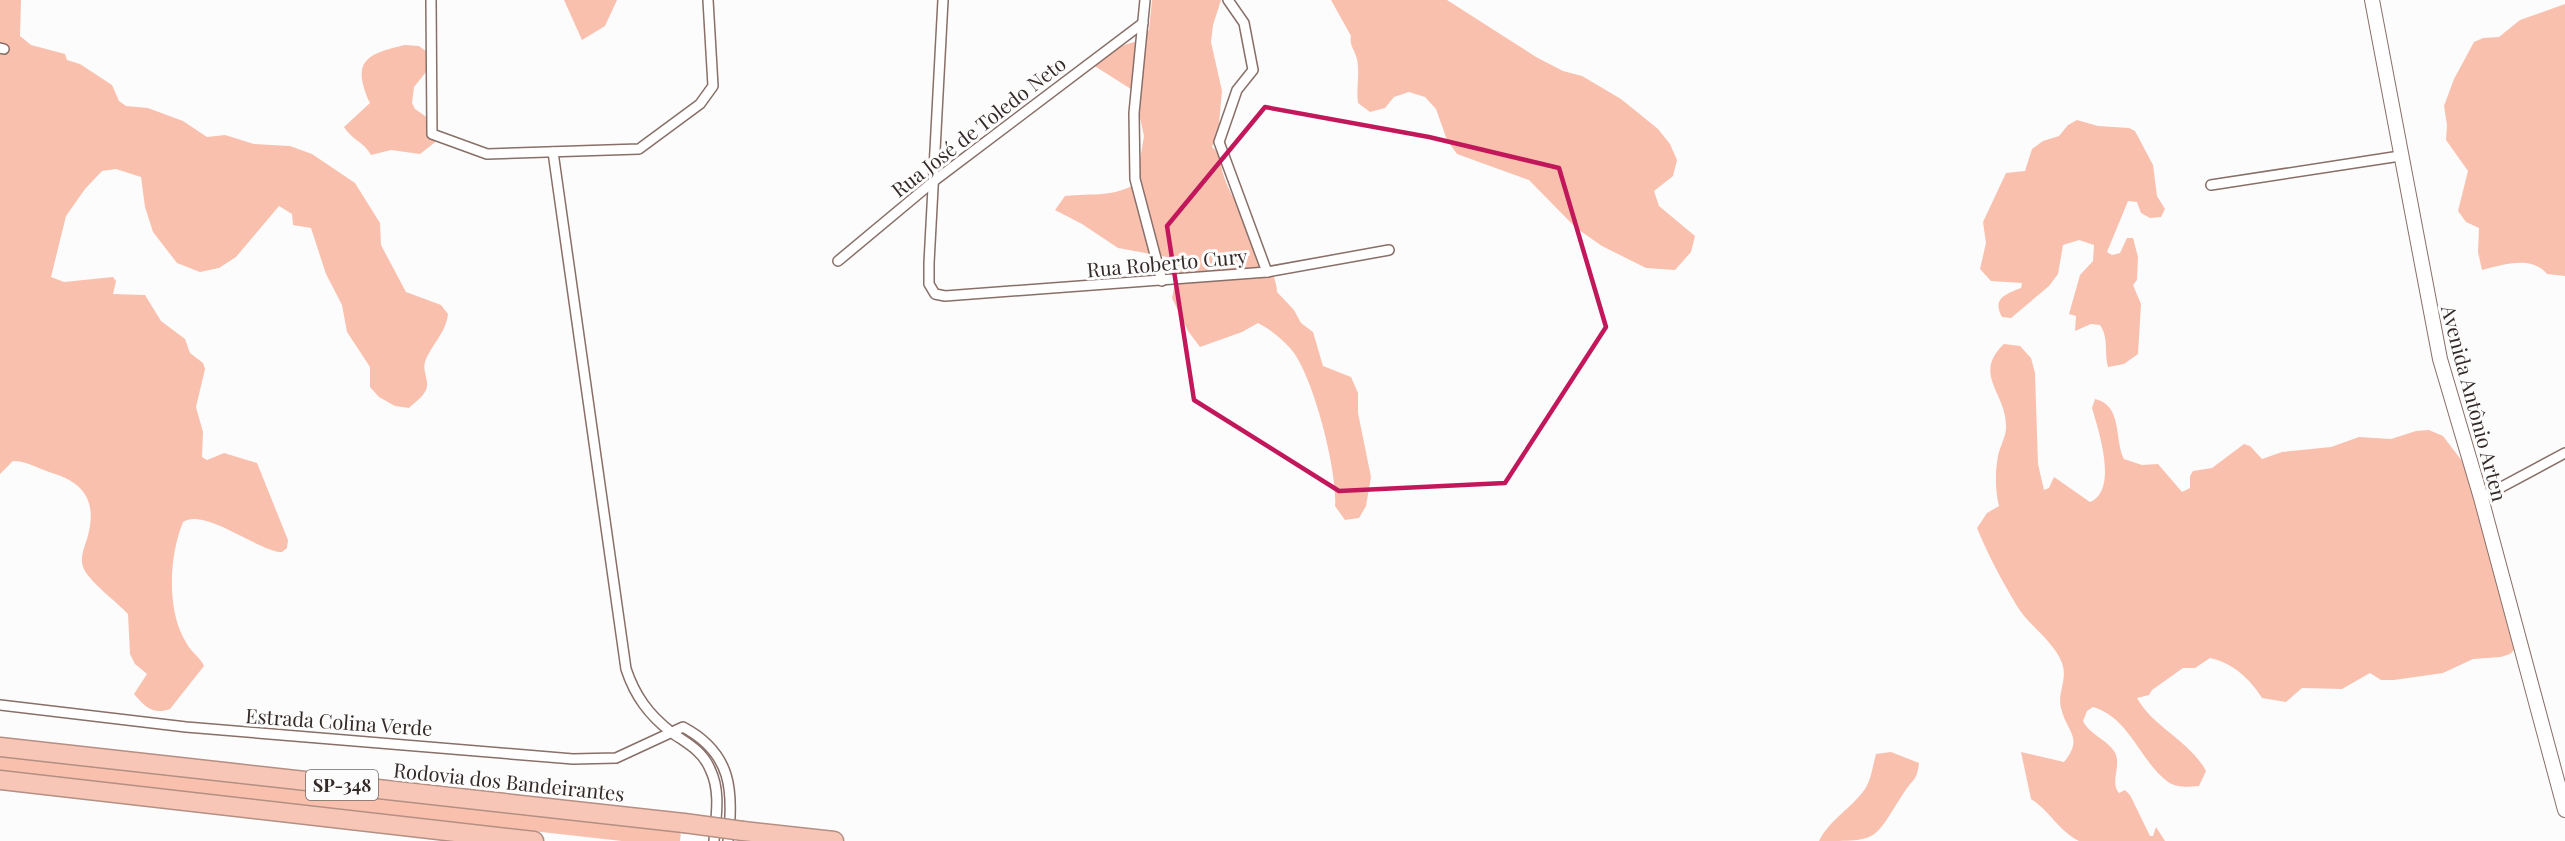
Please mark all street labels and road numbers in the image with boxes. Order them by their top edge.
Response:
street label: Rua José de Toledo Neto [885,49,1071,203]
street label: Rua Roberto Cury [1086,242,1248,282]
street label: Avenida Antônio Arten [2436,301,2514,504]
street label: Estrada Colina Verde [245,701,433,741]
street label: Rodovia dos Bandeirantes [392,755,626,807]
road number: SP-348 [306,770,378,800]

